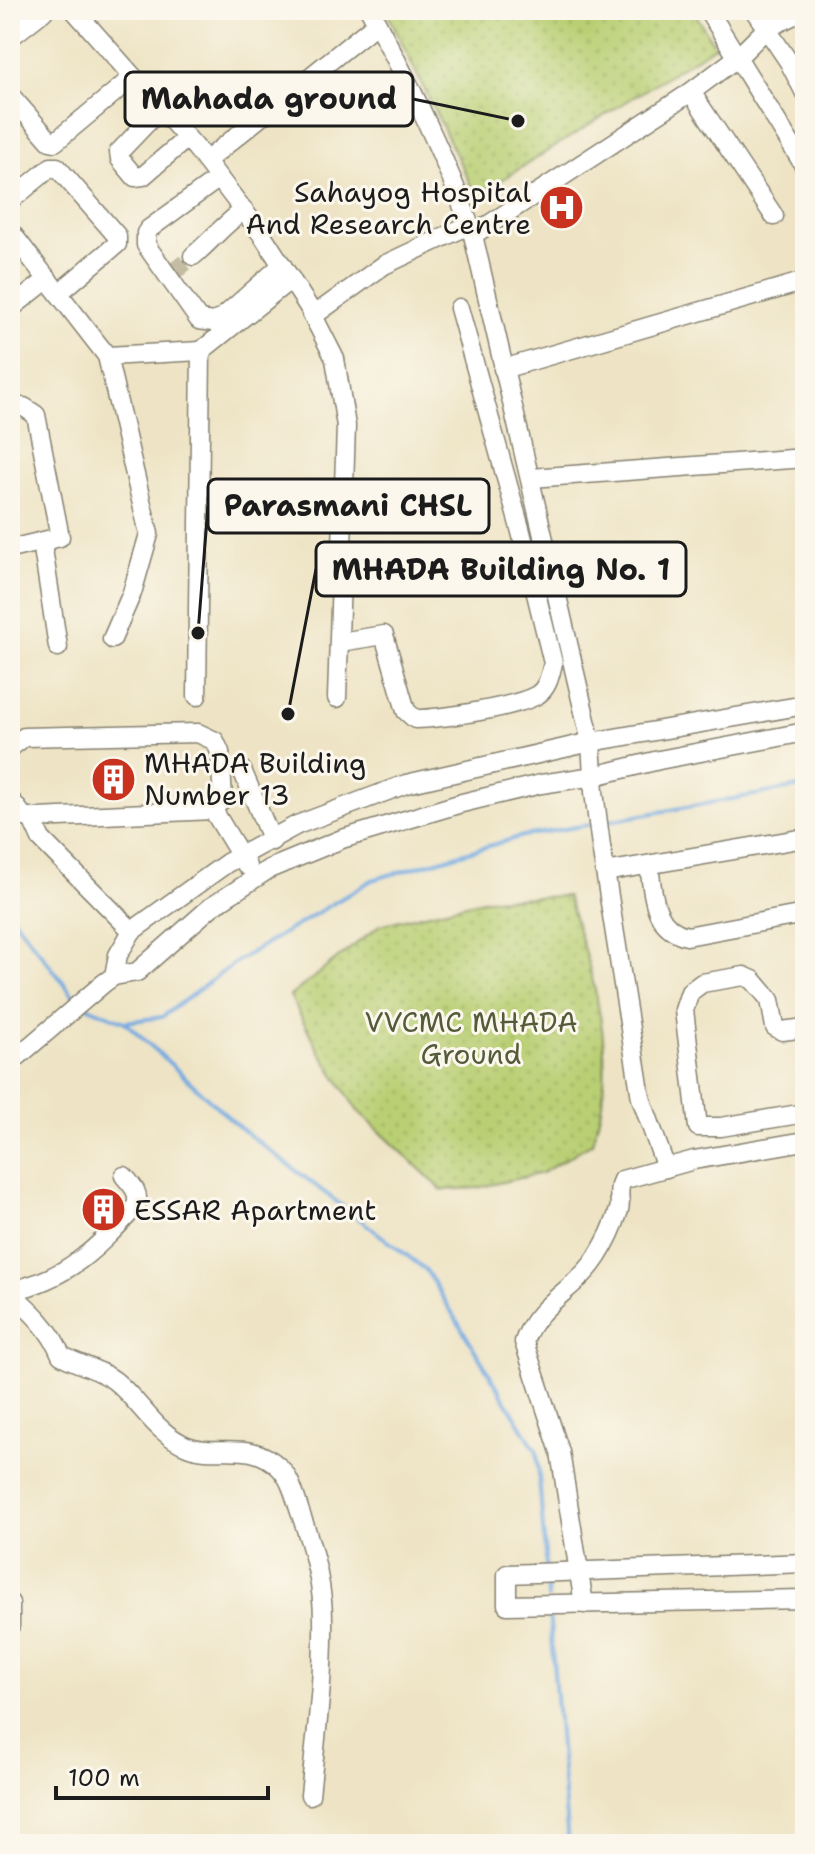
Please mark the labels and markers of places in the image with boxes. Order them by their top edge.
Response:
callout: Mahada ground [125,72,413,126]
place label: Sahayog Hospital And Research Centre [246,173,532,243]
hospital icon: Sahayog Hospital And Research Centre [538,184,586,232]
callout: Parasmani CHSL [208,479,489,533]
callout: MHADA Building No. 1 [316,542,686,596]
place label: MHADA Building Number 13 [144,744,366,814]
building icon: MHADA Building Number 13 [89,755,137,803]
building icon: ESSAR Apartment [79,1186,127,1234]
place label: ESSAR Apartment [134,1191,376,1229]

